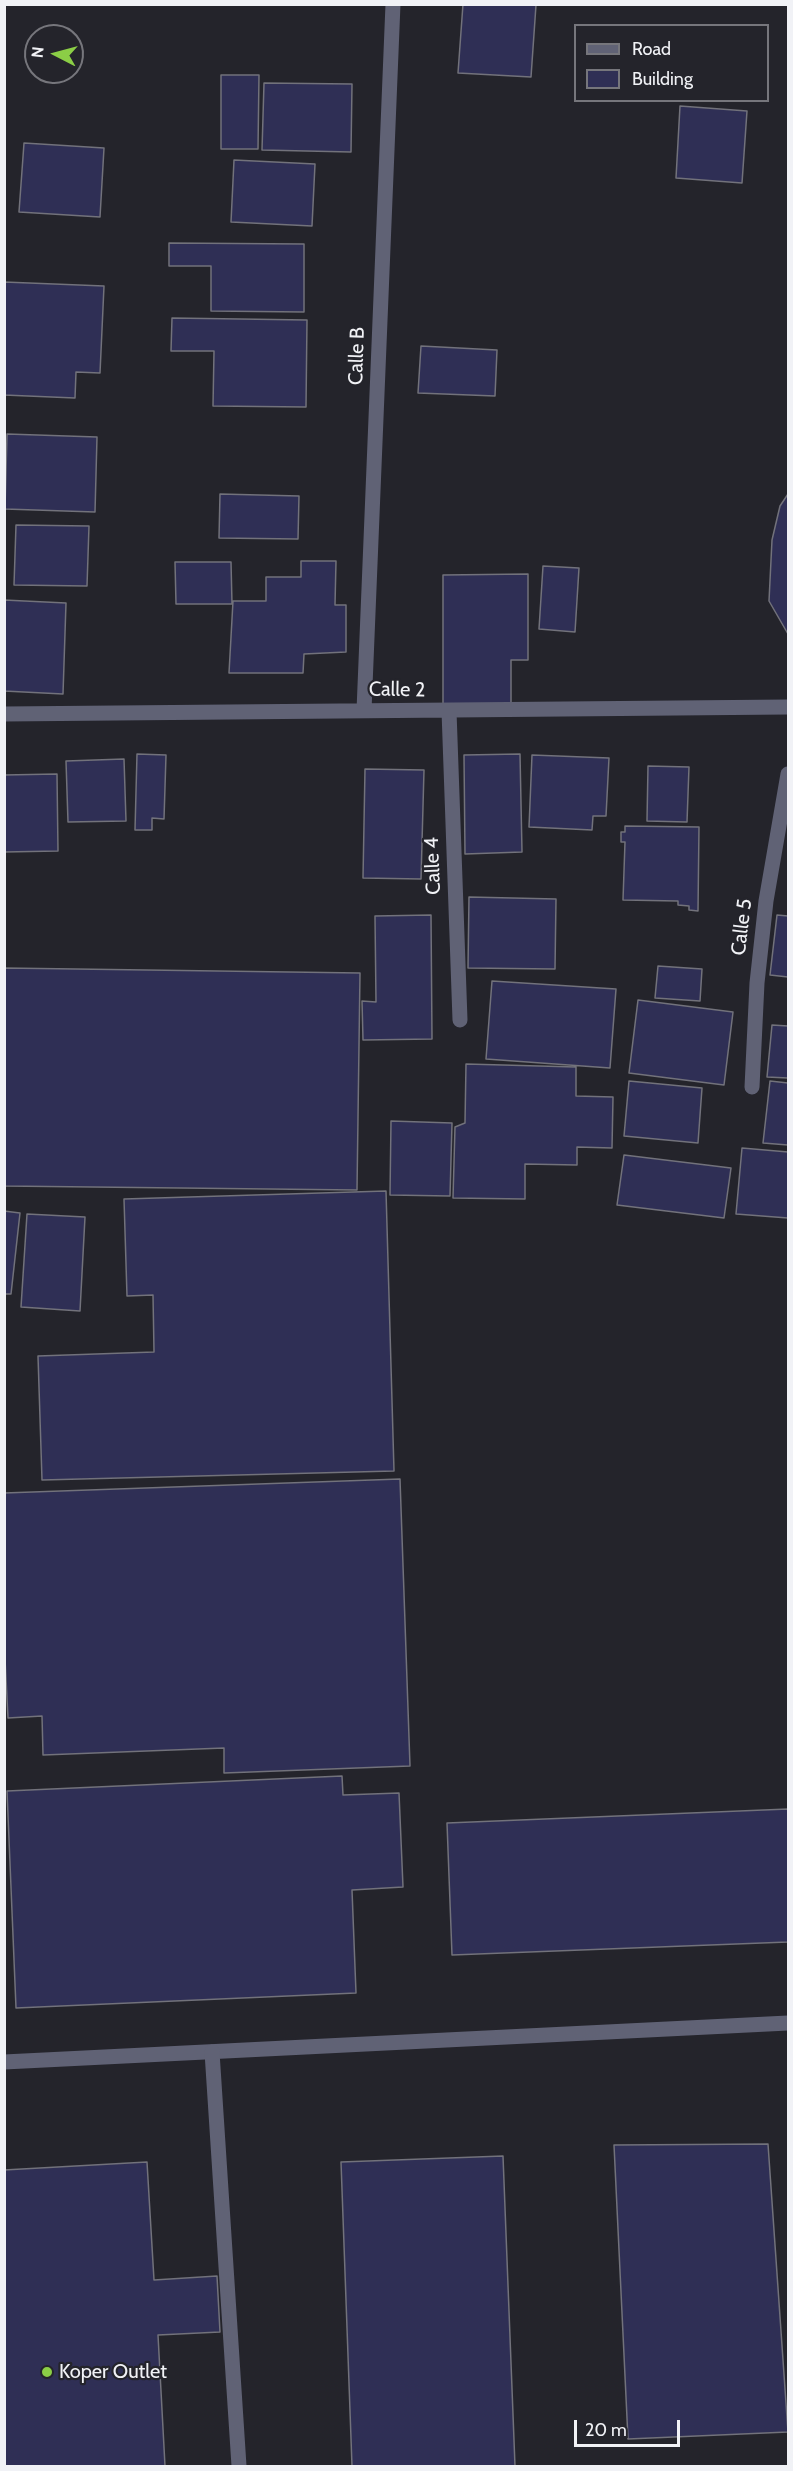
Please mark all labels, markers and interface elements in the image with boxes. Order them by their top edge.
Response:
north arrow [24,24,84,84]
legend [574,24,769,102]
text: Road [632,38,671,60]
text: N [28,46,48,59]
text: Building [632,68,693,90]
street label: Calle B [344,327,370,385]
street label: Calle 2 [369,678,425,702]
street label: Calle 4 [420,837,446,895]
street label: Calle 5 [727,897,757,957]
place label: Koper Outlet [59,2360,167,2384]
marker: Koper Outlet [40,2365,54,2379]
scale bar [577,2408,684,2446]
text: 20 m [585,2419,627,2441]

